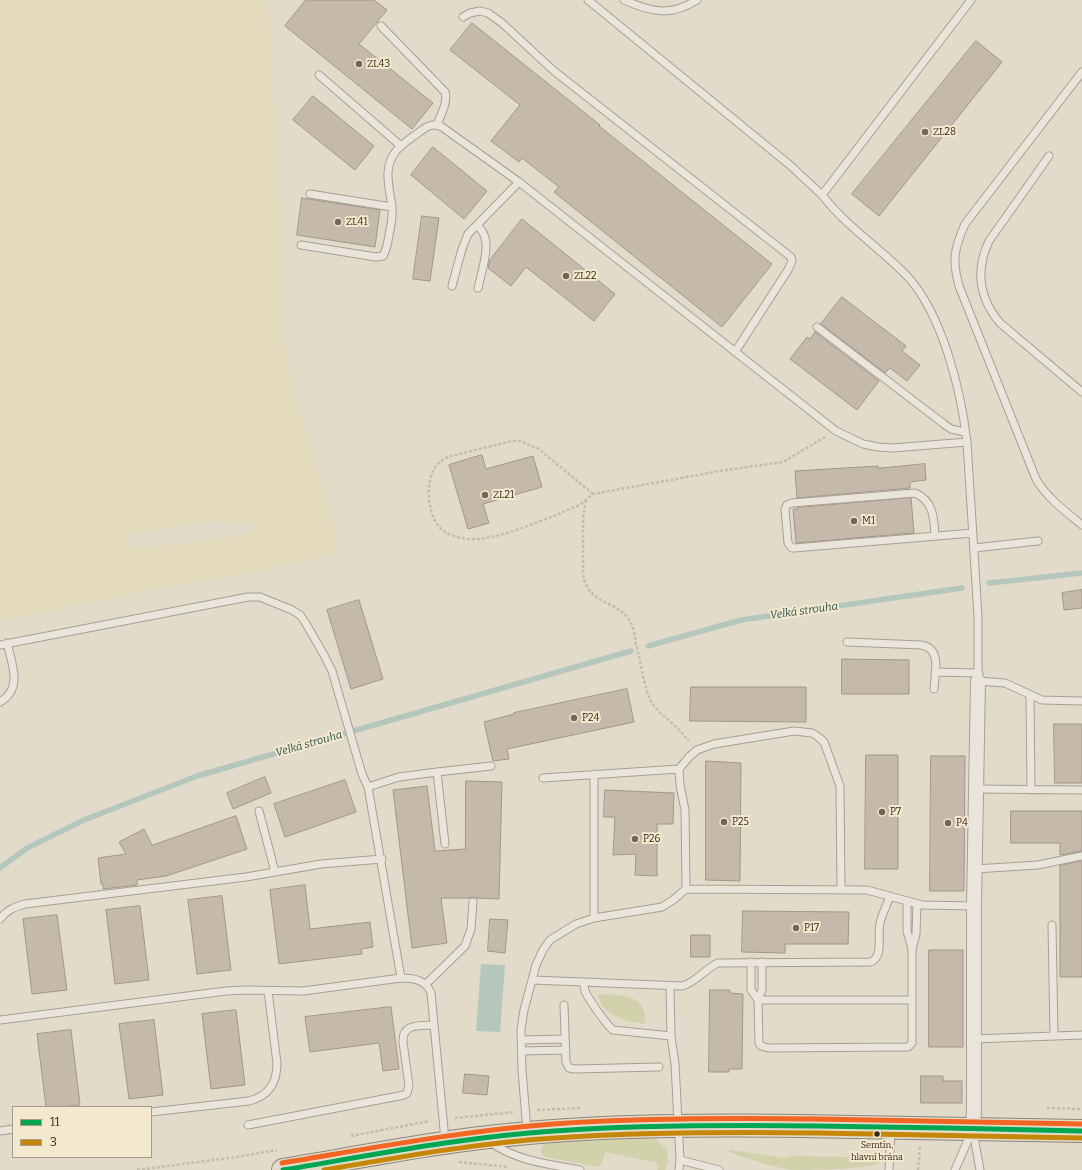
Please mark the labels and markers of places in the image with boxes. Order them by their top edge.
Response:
place label: ZL43 [367,58,390,70]
marker: ZL43 [354,59,364,69]
place label: ZL28 [933,126,956,138]
marker: ZL28 [920,127,930,137]
place label: ZL41 [346,216,367,228]
marker: ZL41 [333,217,343,227]
place label: ZL22 [574,270,596,282]
marker: ZL22 [561,271,571,281]
place label: ZL21 [493,489,514,501]
marker: ZL21 [480,490,490,500]
place label: M1 [862,515,875,527]
marker: M1 [849,516,859,526]
place label: P24 [582,712,599,724]
marker: P24 [569,713,579,723]
place label: P7 [890,806,901,818]
marker: P7 [877,807,887,817]
place label: P25 [732,816,749,828]
marker: P25 [719,817,729,827]
place label: P4 [956,817,968,829]
marker: P4 [943,818,953,828]
place label: P26 [643,833,660,845]
marker: P26 [630,834,640,844]
place label: P17 [804,922,819,934]
marker: P17 [791,923,801,933]
marker: Semtín, hlavní brána [872,1129,882,1139]
place label: Semtín, hlavní brána [851,1140,903,1161]

